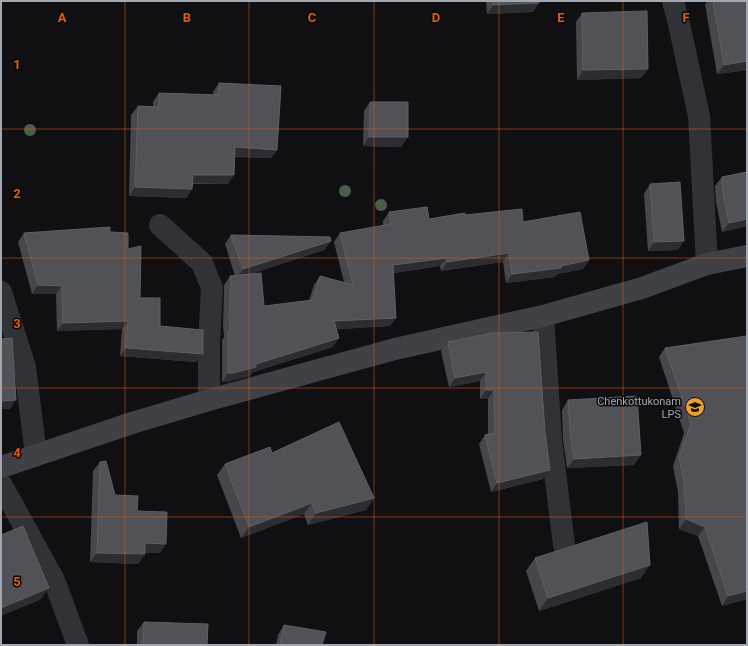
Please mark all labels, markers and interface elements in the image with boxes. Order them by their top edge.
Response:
text: A [58,10,67,25]
text: B [183,10,191,25]
text: C [308,10,317,25]
text: D [432,10,440,25]
text: E [557,10,565,25]
text: F [682,10,690,25]
text: 1 [13,57,21,72]
text: 2 [13,186,21,201]
text: 3 [13,316,21,331]
place label: Chenkottukonam LPS [597,395,681,421]
school or university icon: Chenkottukonam LPS [684,396,706,418]
text: 4 [13,445,21,460]
text: 5 [13,574,21,589]

